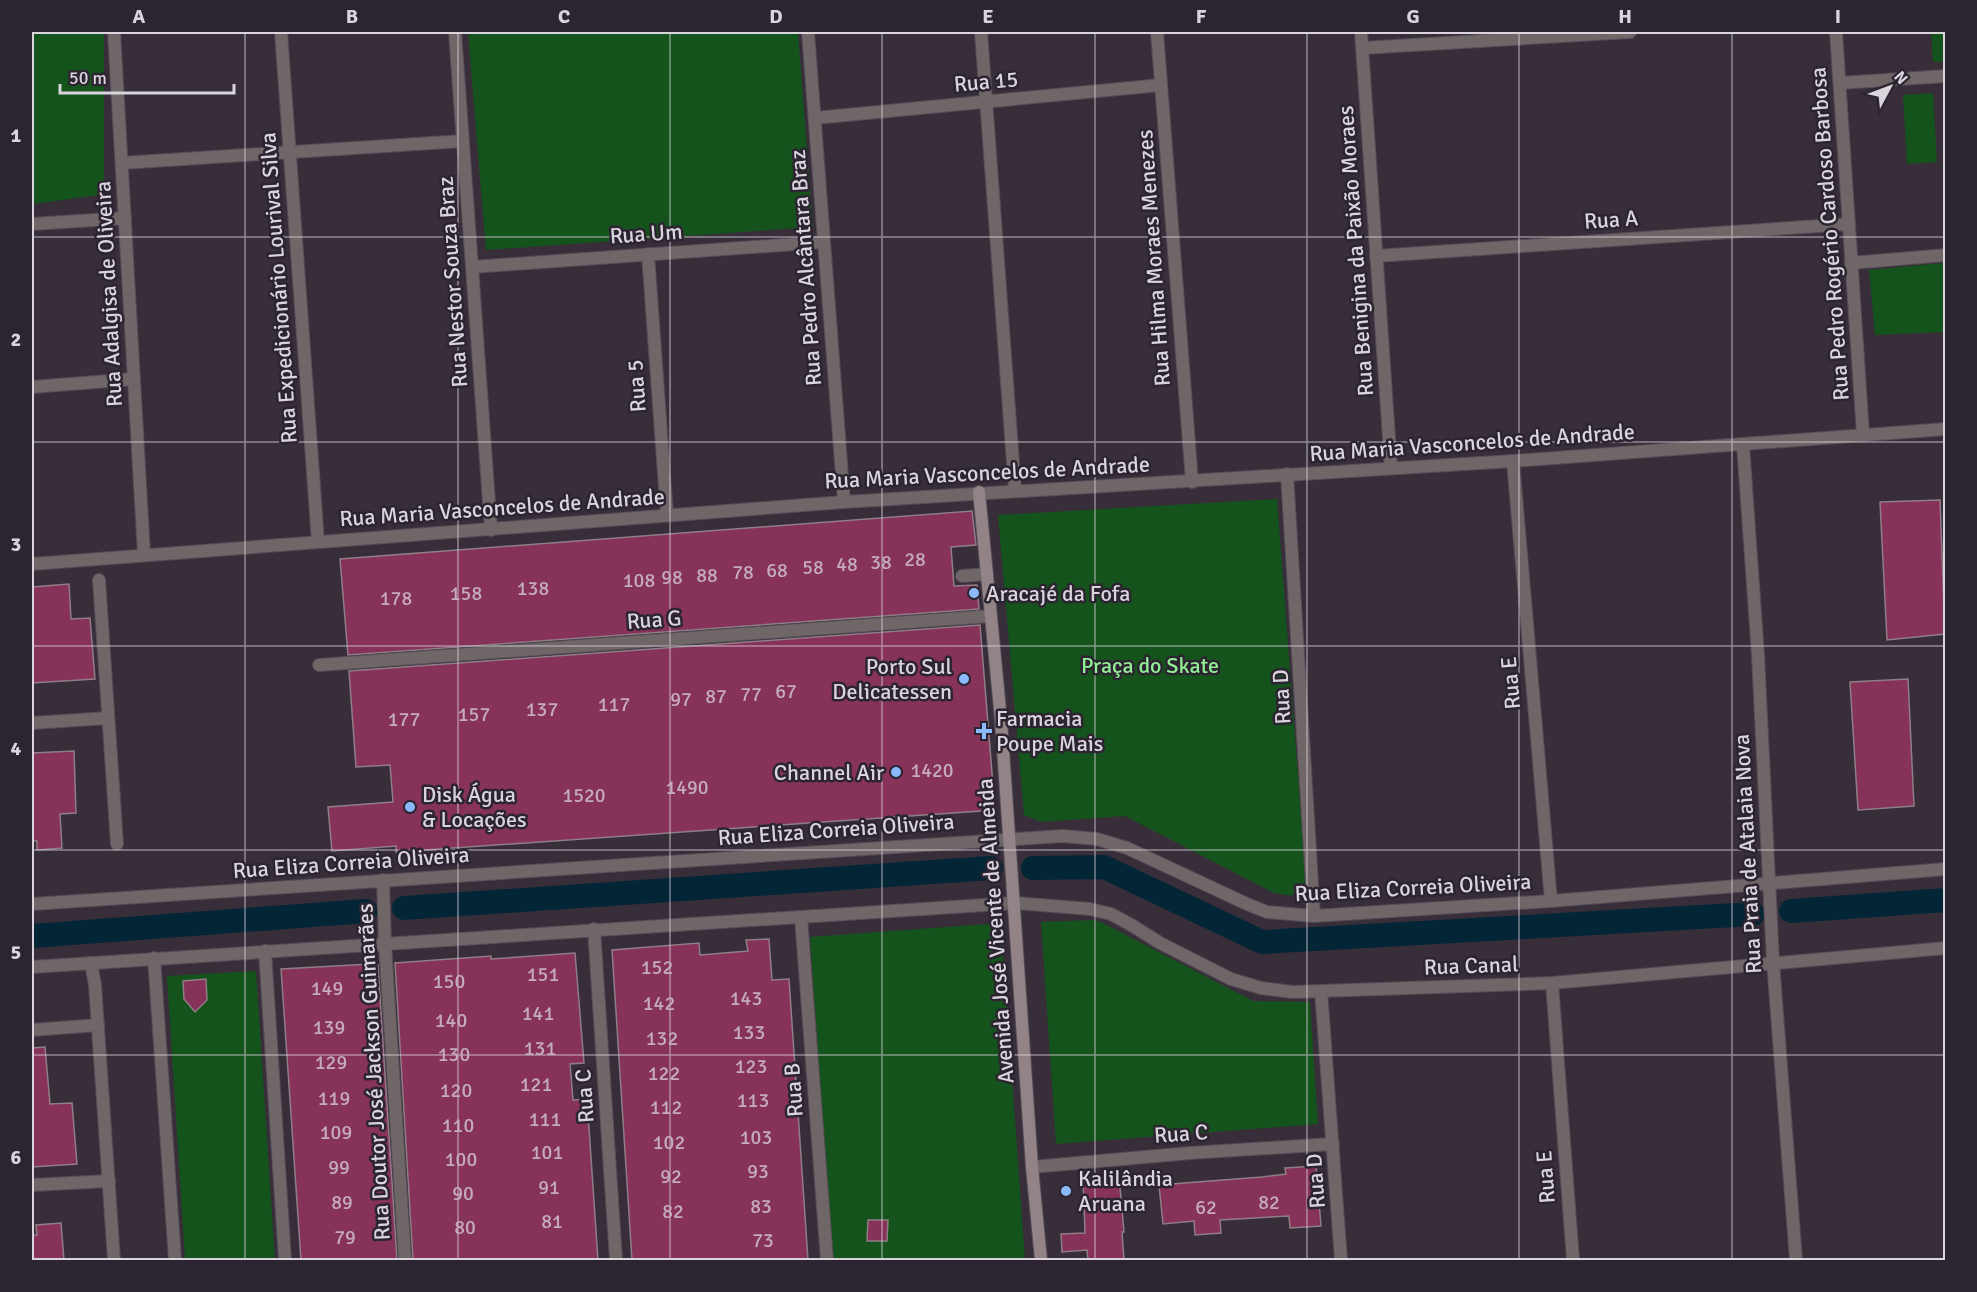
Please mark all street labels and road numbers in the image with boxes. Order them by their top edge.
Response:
street label: Rua 15 [953,65,1019,98]
street label: Rua Pedro Rogério Cardoso Barbosa [1804,66,1855,402]
street label: Rua Benigina da Paixão Moraes [1332,105,1379,397]
street label: Rua Hilma Moraes Menezes [1131,129,1176,387]
street label: Rua Expedicionário Lourival Silva [254,131,303,445]
street label: Rua Pedro Alcântara Braz [784,149,827,387]
street label: Rua Nestor Souza Braz [432,175,473,388]
street label: Rua Adalgisa de Oliveira [89,180,128,408]
street label: Rua A [1583,204,1640,235]
street label: Rua Um [609,217,683,250]
street label: Rua 5 [621,359,652,413]
street label: Rua Maria Vasconcelos de Andrade [1308,418,1636,467]
street label: Rua Maria Vasconcelos de Andrade [824,450,1151,495]
street label: Rua Maria Vasconcelos de Andrade [338,483,666,532]
street label: Rua G [626,604,682,635]
street label: Rua E [1495,655,1526,711]
street label: Rua D [1267,669,1296,725]
street label: Rua Praia de Atalaia Nova [1728,733,1767,975]
street label: Avenida José Vicente de Almeida [971,777,1020,1085]
street label: Rua Eliza Correia Oliveira [717,808,955,851]
street label: Rua Eliza Correia Oliveira [232,841,470,884]
street label: Rua Eliza Correia Oliveira [1294,868,1532,907]
street label: Rua Doutor José Jackson Guimarães [351,903,396,1241]
street label: Rua Canal [1423,950,1519,981]
street label: Rua B [778,1062,809,1118]
street label: Rua C [569,1068,600,1124]
street label: Rua C [1153,1118,1209,1149]
street label: Rua E [1530,1149,1561,1204]
street label: Rua D [1300,1153,1331,1209]

